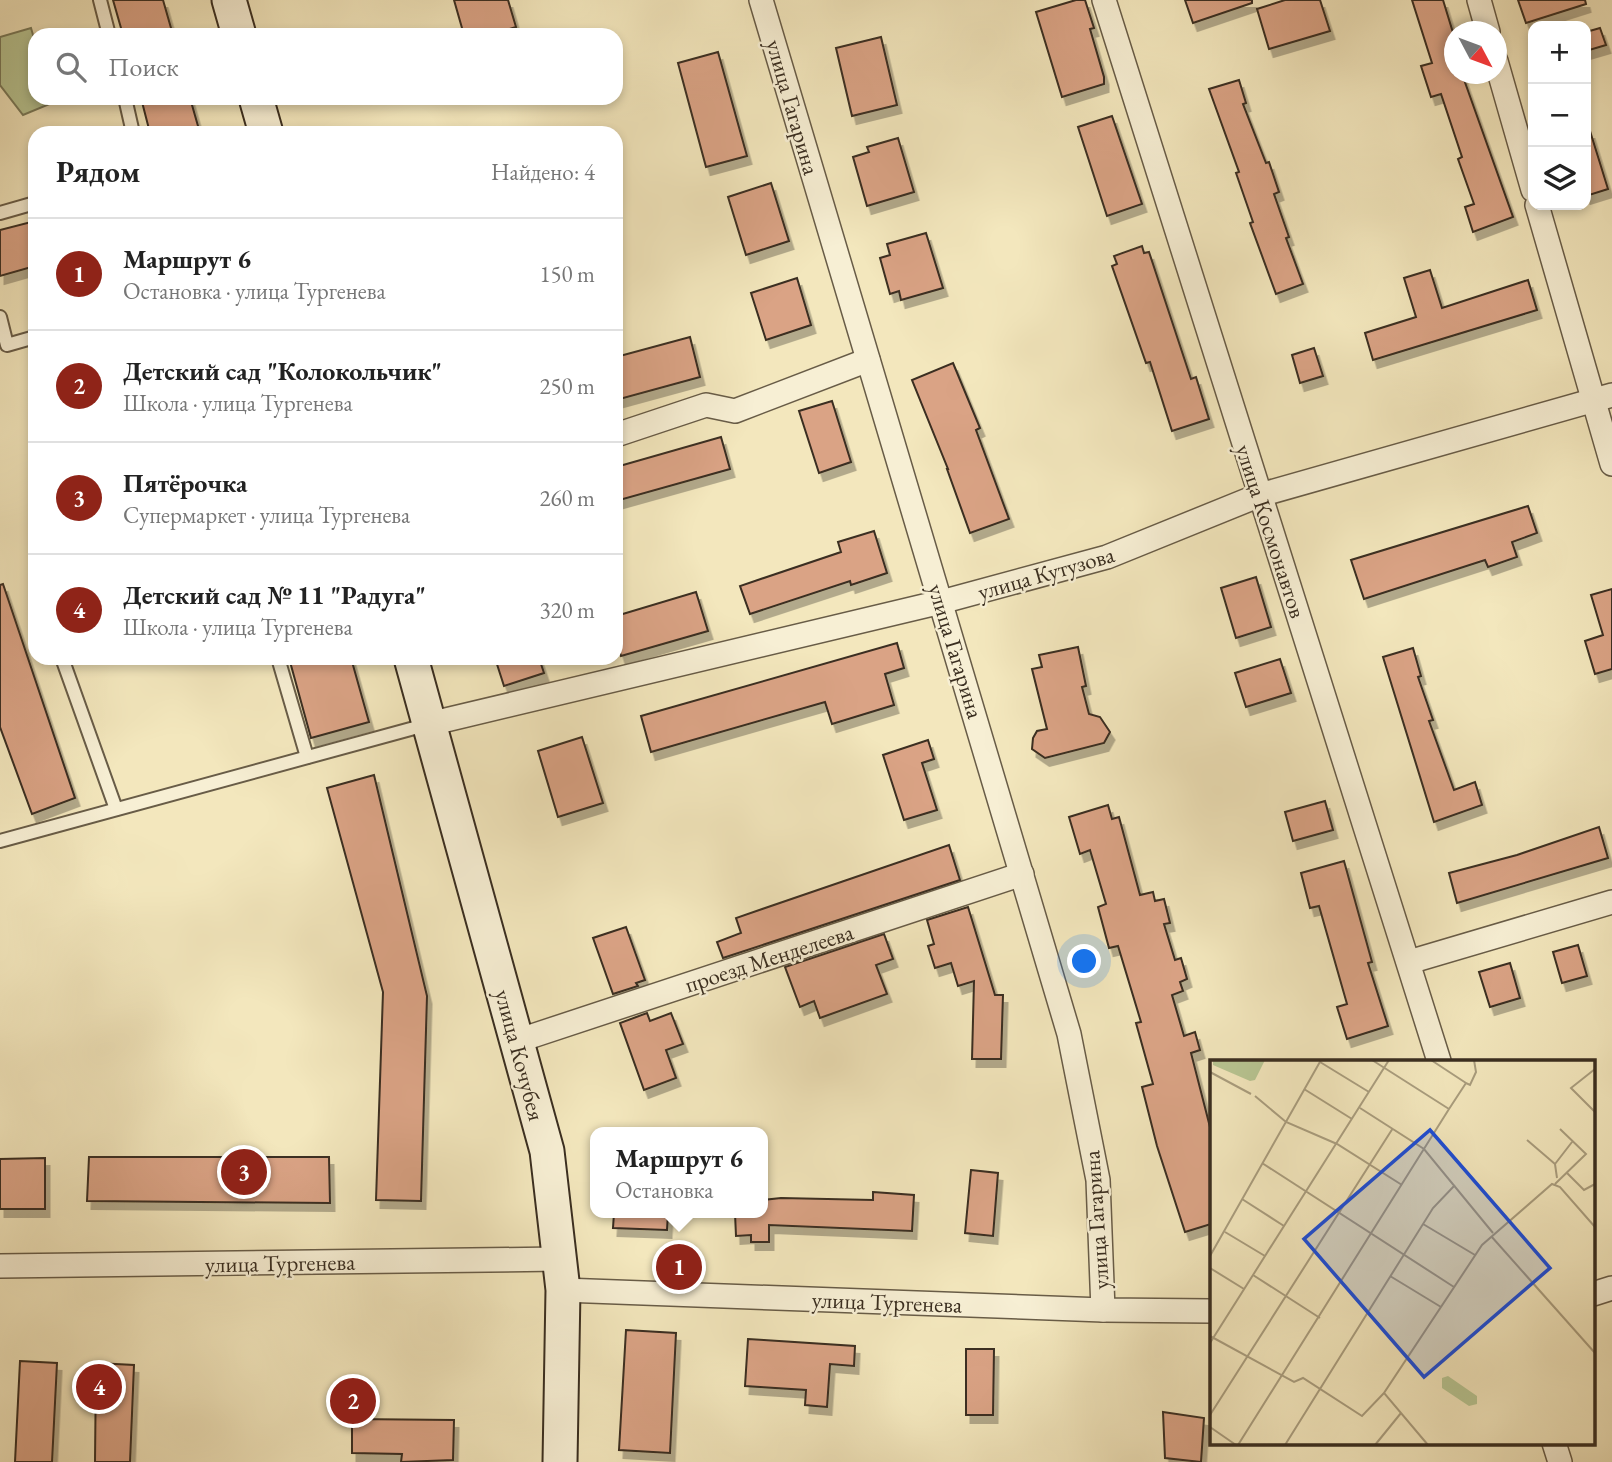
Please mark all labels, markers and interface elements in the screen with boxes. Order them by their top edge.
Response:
north arrow [1444,21,1507,84]
map controls [1528,21,1591,210]
button: + [1528,21,1591,84]
search box [28,28,623,105]
street label: улица Гагарина [759,36,827,179]
icon: search [52,48,90,86]
text: Поиск [108,50,179,84]
button: − [1528,84,1591,147]
button: layers [1528,147,1591,210]
text: Рядом [56,152,140,191]
text: Найдено: 4 [491,157,595,187]
text: Маршрут 6 [123,242,251,276]
text: 1 [73,259,85,289]
text: 150 m [539,259,595,289]
text: Остановка · улица Тургенева [123,276,386,306]
text: Детский сад "Колокольчик" [123,354,442,388]
text: 2 [73,371,85,401]
text: 250 m [539,371,595,401]
text: Школа · улица Тургенева [123,388,353,418]
street label: улица Космонавтов [1229,440,1313,622]
text: Пятёрочка [123,466,247,500]
text: 3 [73,483,85,513]
text: 260 m [539,483,595,513]
text: Супермаркет · улица Тургенева [123,500,410,530]
street label: улица Кутузова [974,539,1119,607]
text: Детский сад № 11 "Радуга" [123,578,426,612]
street label: улица Гагарина [921,580,991,723]
text: 4 [73,595,85,625]
text: 320 m [539,595,595,625]
text: Школа · улица Тургенева [123,612,353,642]
street label: проезд Менделеева [681,916,858,999]
your location [1067,944,1101,978]
street label: улица Кочубея [488,986,552,1124]
inset map [1210,1060,1594,1444]
popup [590,1127,768,1218]
text: Маршрут 6 [615,1141,743,1175]
pin: 3 [221,1146,267,1198]
street label: улица Гагарина [1076,1149,1116,1291]
text: Остановка [615,1175,713,1205]
pin: 1 [656,1241,702,1293]
street label: улица Тургенева [205,1247,356,1279]
street label: улица Тургенева [811,1284,964,1320]
pin: 4 [76,1361,122,1413]
pin: 2 [330,1375,376,1427]

